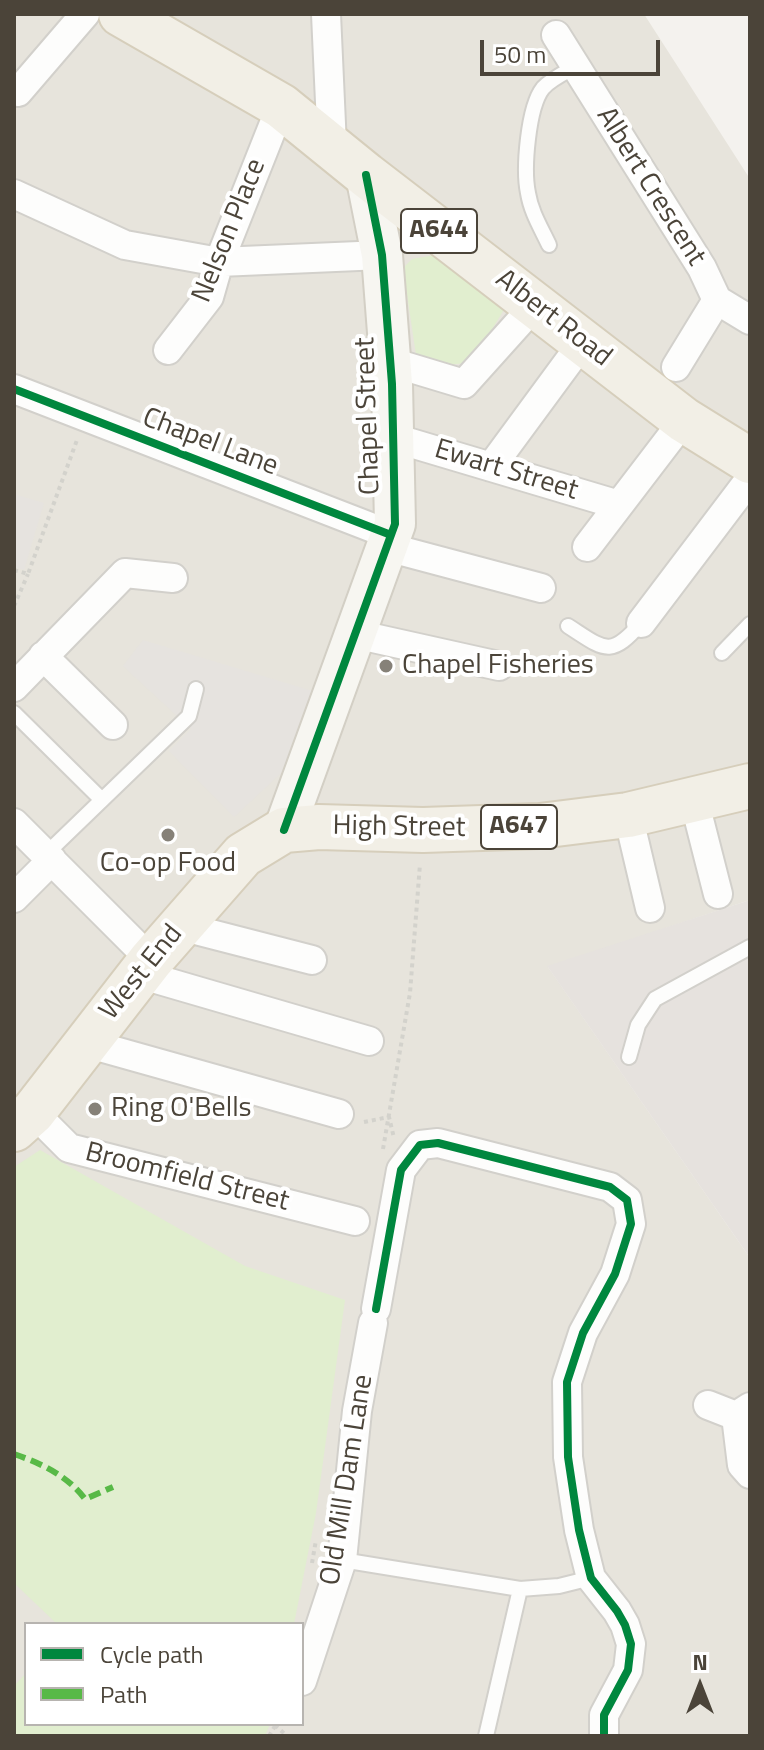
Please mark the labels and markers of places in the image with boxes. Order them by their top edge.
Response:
place label: Chapel Fisheries [402,649,594,683]
marker: Chapel Fisheries [377,657,395,675]
marker: Co-op Food [159,826,177,844]
place label: Co-op Food [100,847,236,881]
place label: Ring O'Bells [111,1092,252,1126]
marker: Ring O'Bells [86,1100,104,1118]

